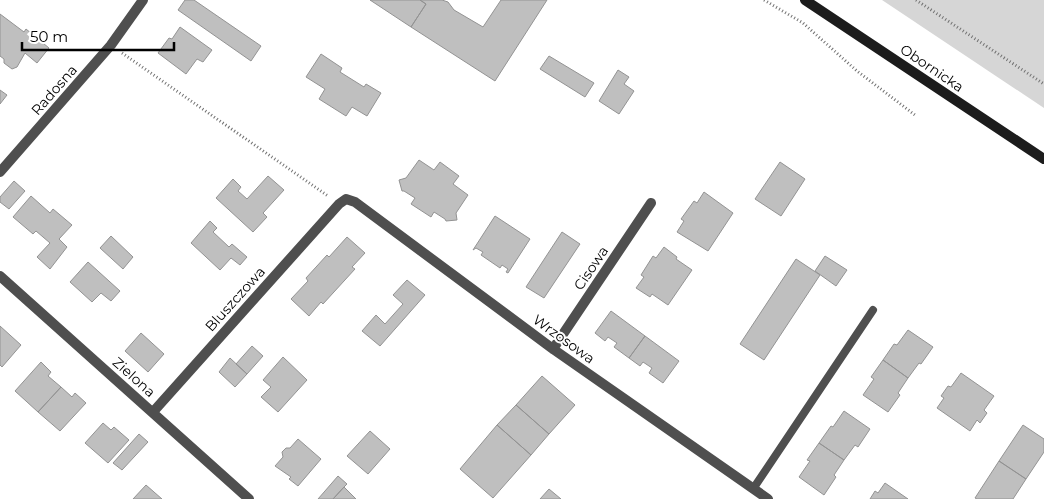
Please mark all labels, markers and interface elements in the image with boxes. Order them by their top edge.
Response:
scale bar [22,20,175,52]
text: 50 m [30,27,68,46]
street label: Obornicka [897,40,967,96]
street label: Radosna [27,61,81,119]
street label: Cisowa [570,242,612,294]
street label: Bluszczowa [201,263,269,335]
street label: Wrzosowa [530,311,598,367]
street label: Zielona [109,353,159,401]

